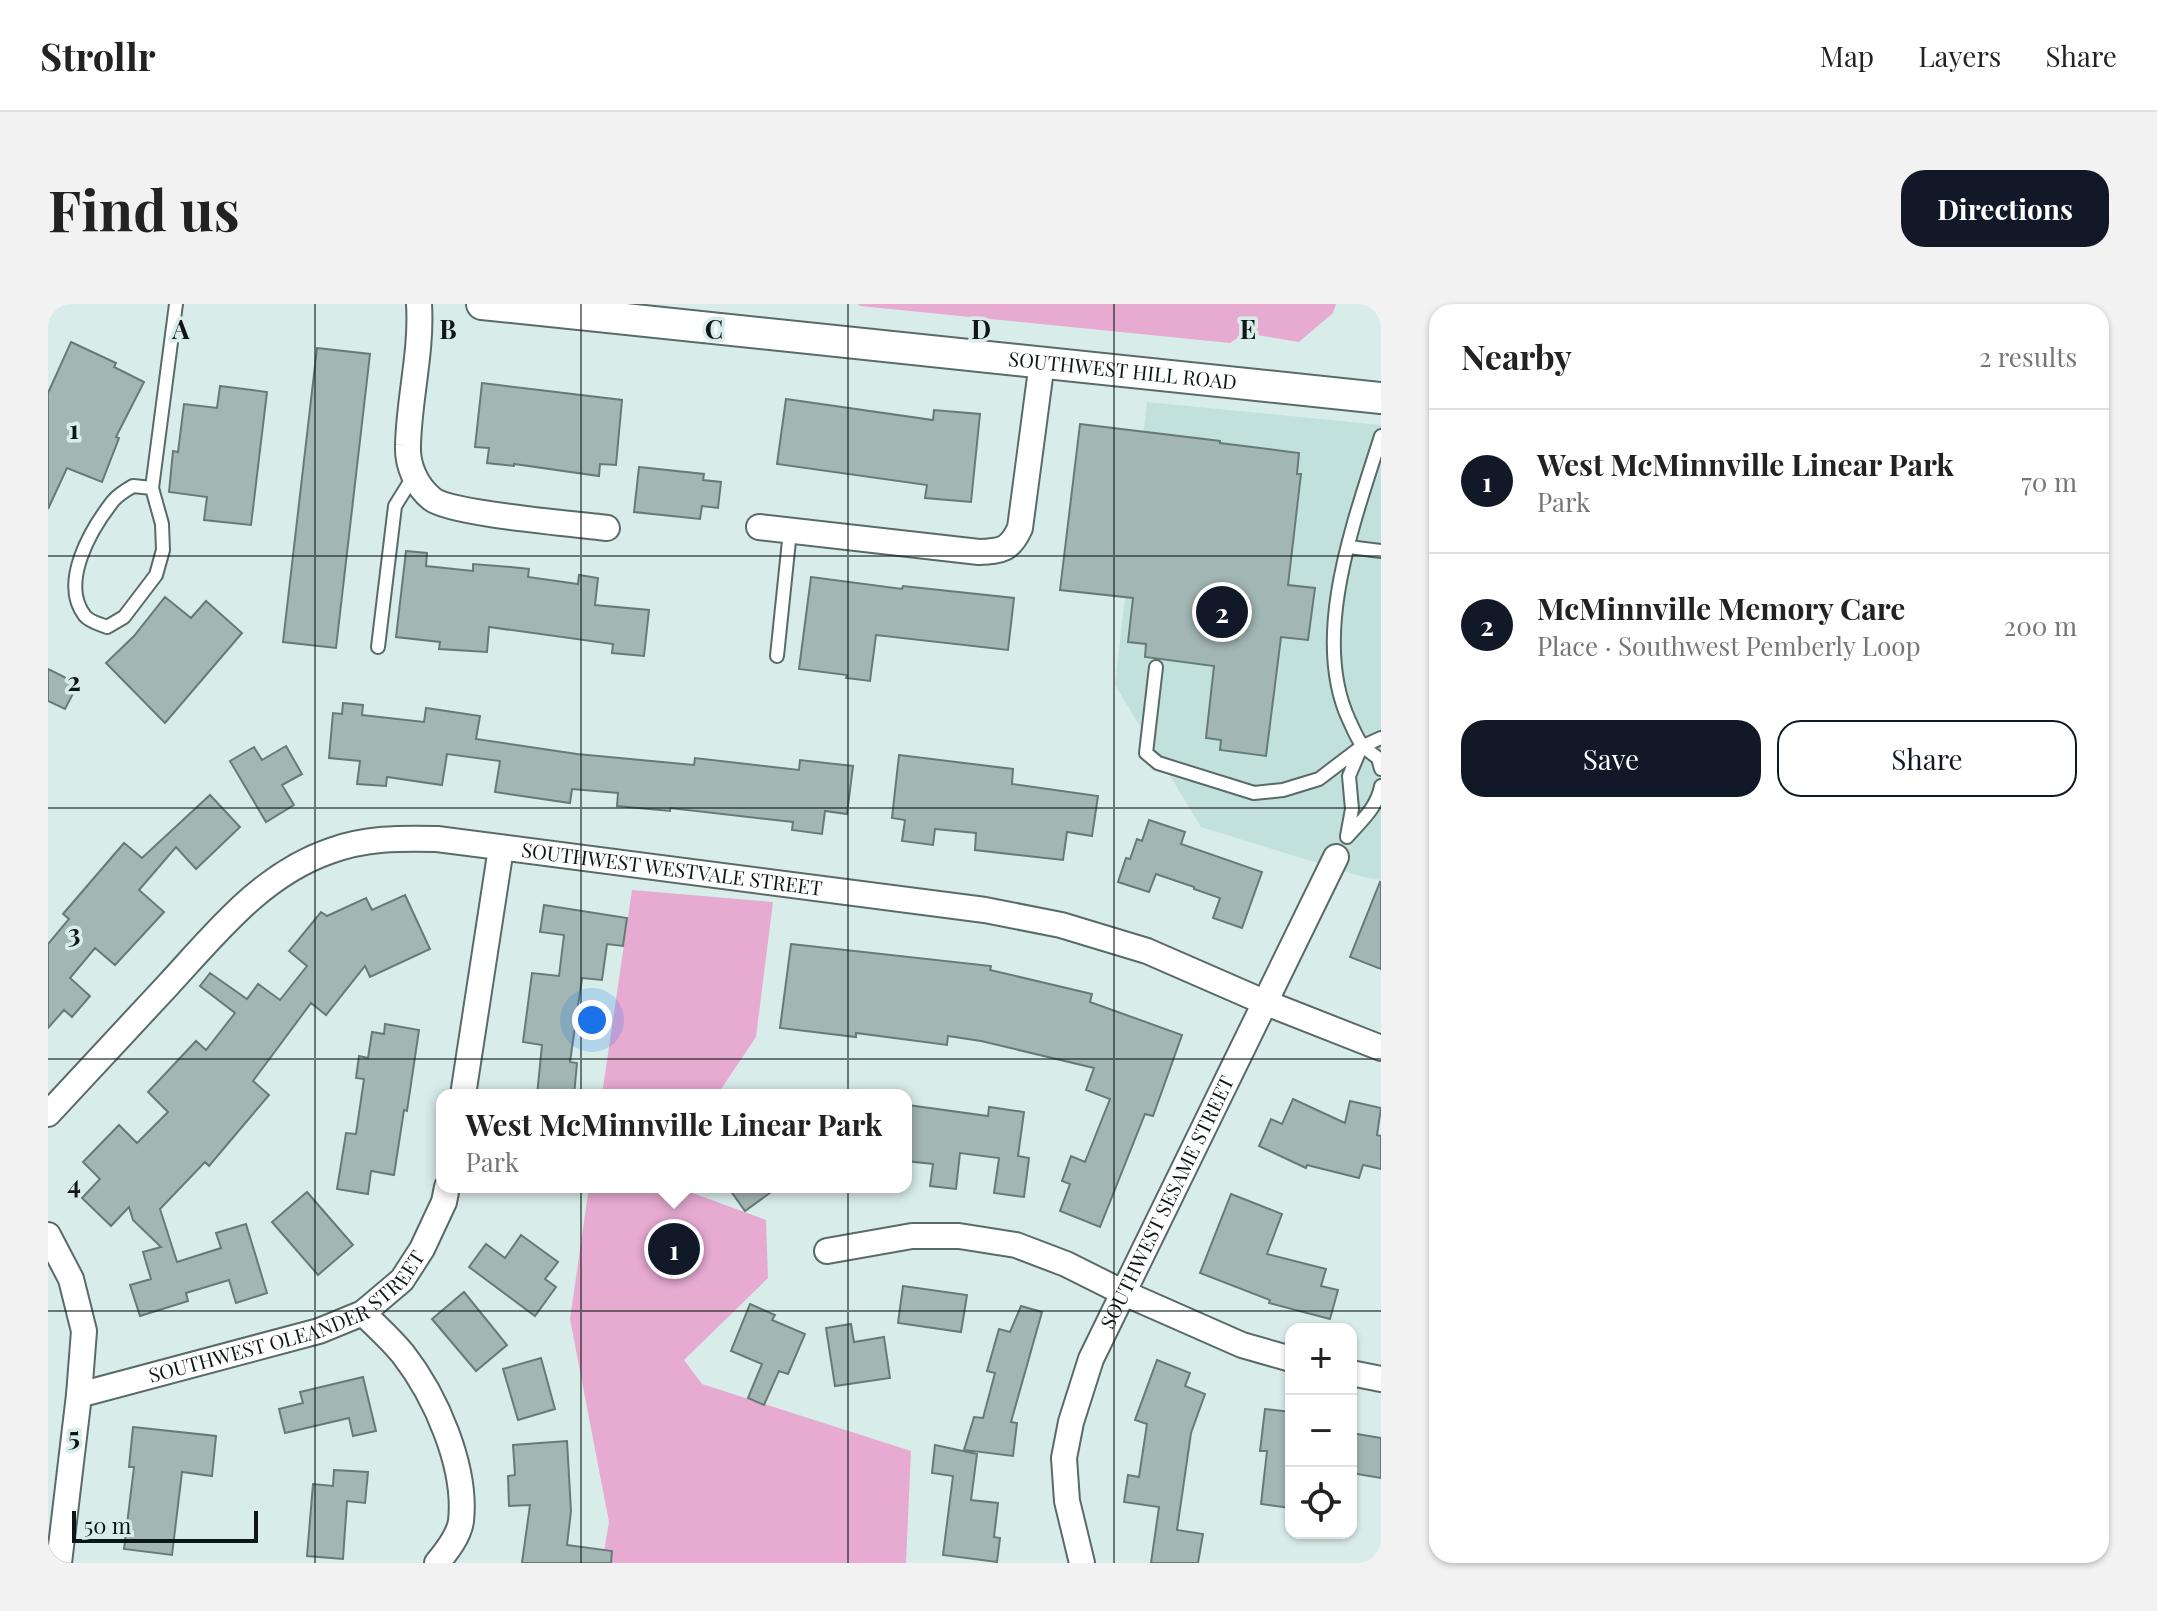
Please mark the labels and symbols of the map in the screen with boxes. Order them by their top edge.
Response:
text: A [171,311,190,346]
text: B [439,311,457,346]
text: C [705,311,723,346]
text: D [971,311,991,346]
text: E [1240,311,1256,346]
street label: SOUTHWEST HILL ROAD [1007,344,1238,395]
text: 1 [69,411,79,446]
pin: 2 [1196,582,1248,642]
text: 2 [67,663,81,698]
street label: SOUTHWEST WESTVALE STREET [520,835,824,901]
text: 3 [68,915,80,950]
your location [572,1000,612,1040]
street label: SOUTHWEST SESAME STREET [1093,1071,1239,1333]
text: 4 [67,1166,81,1201]
pin: 1 [648,1219,700,1279]
street label: SOUTHWEST OLEANDER STREET [145,1245,430,1388]
text: 5 [68,1418,80,1453]
scale bar [72,1507,258,1543]

